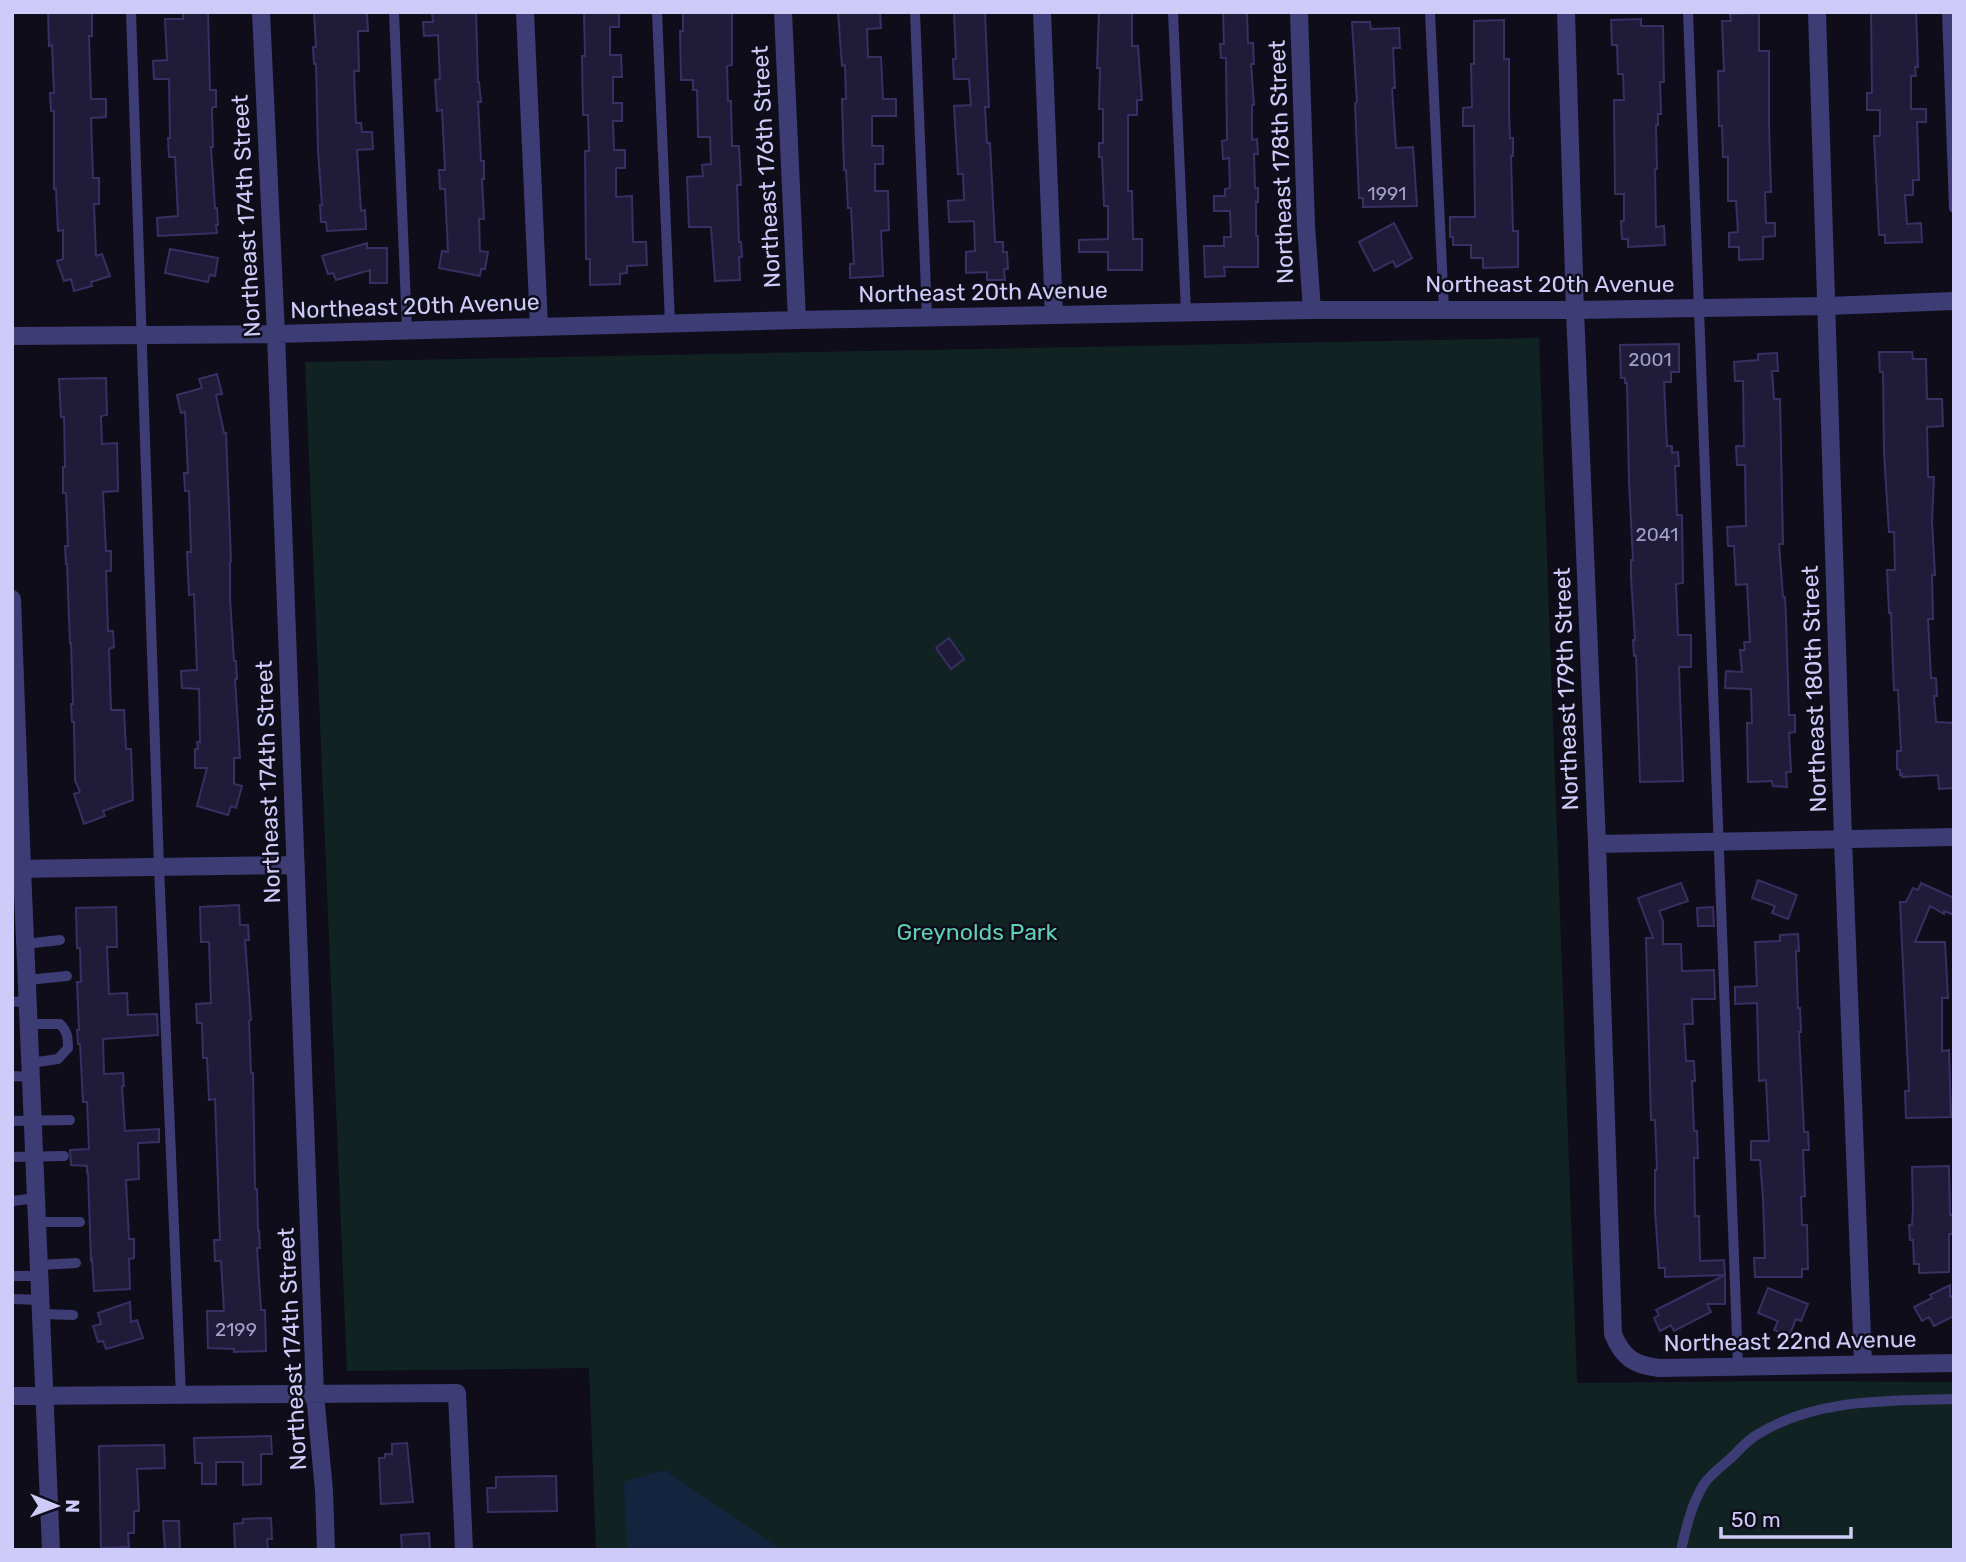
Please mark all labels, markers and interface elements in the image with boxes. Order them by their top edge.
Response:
street label: Northeast 178th Street [1263,39,1299,285]
street label: Northeast 176th Street [746,45,786,289]
street label: Northeast 174th Street [226,94,266,338]
house number: 1991 [1368,182,1406,205]
street label: Northeast 20th Avenue [1425,270,1675,298]
street label: Northeast 20th Avenue [858,276,1108,308]
street label: Northeast 20th Avenue [290,288,540,324]
house number: 2001 [1628,348,1672,371]
house number: 2041 [1636,523,1678,546]
street label: Northeast 180th Street [1796,565,1832,813]
street label: Northeast 179th Street [1548,567,1584,811]
street label: Northeast 174th Street [250,660,286,904]
park label: Greynolds Park [897,918,1058,946]
street label: Northeast 174th Street [272,1227,312,1471]
house number: 2199 [215,1318,257,1341]
street label: Northeast 22nd Avenue [1663,1325,1917,1357]
north arrow [21,1471,91,1541]
scale bar [1721,1496,1850,1540]
text: N [61,1499,84,1513]
text: 50 m [1731,1507,1781,1532]

